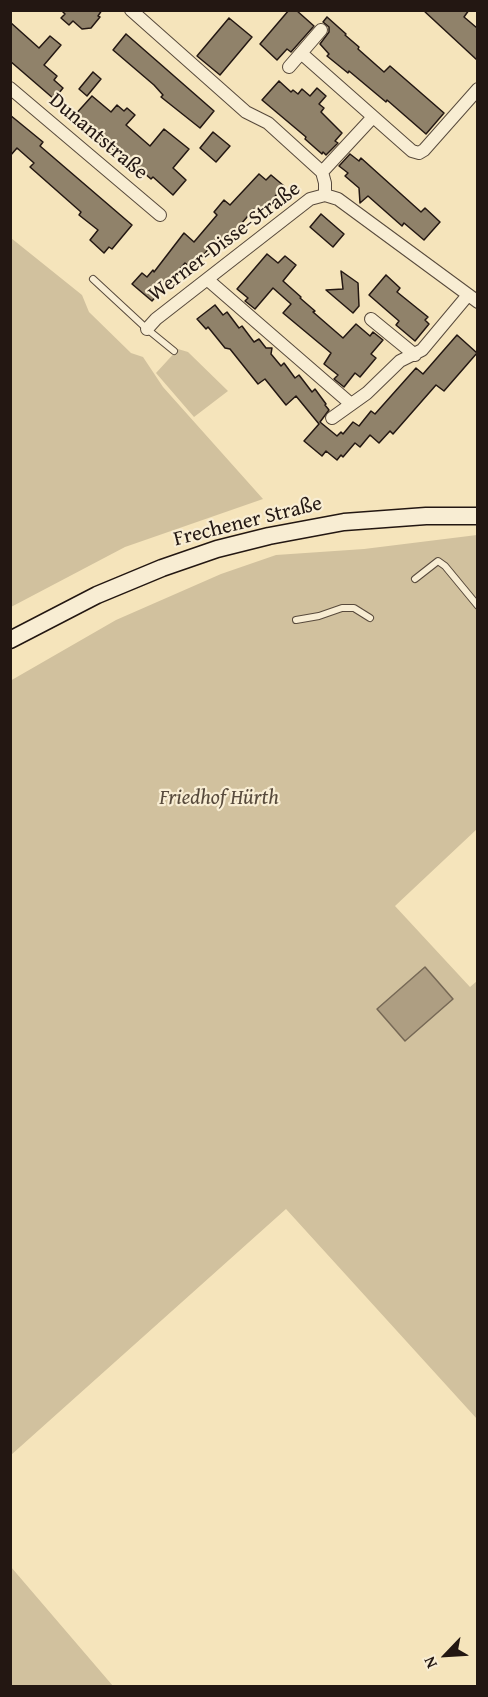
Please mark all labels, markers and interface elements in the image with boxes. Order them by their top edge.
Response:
street label: Dunantstraße [43,88,153,186]
street label: Werner-Disse-Straße [144,177,306,307]
street label: Frechener Straße [171,491,325,553]
park label: Friedhof Hürth [159,786,279,812]
north arrow [416,1625,476,1685]
text: N [417,1653,443,1673]

